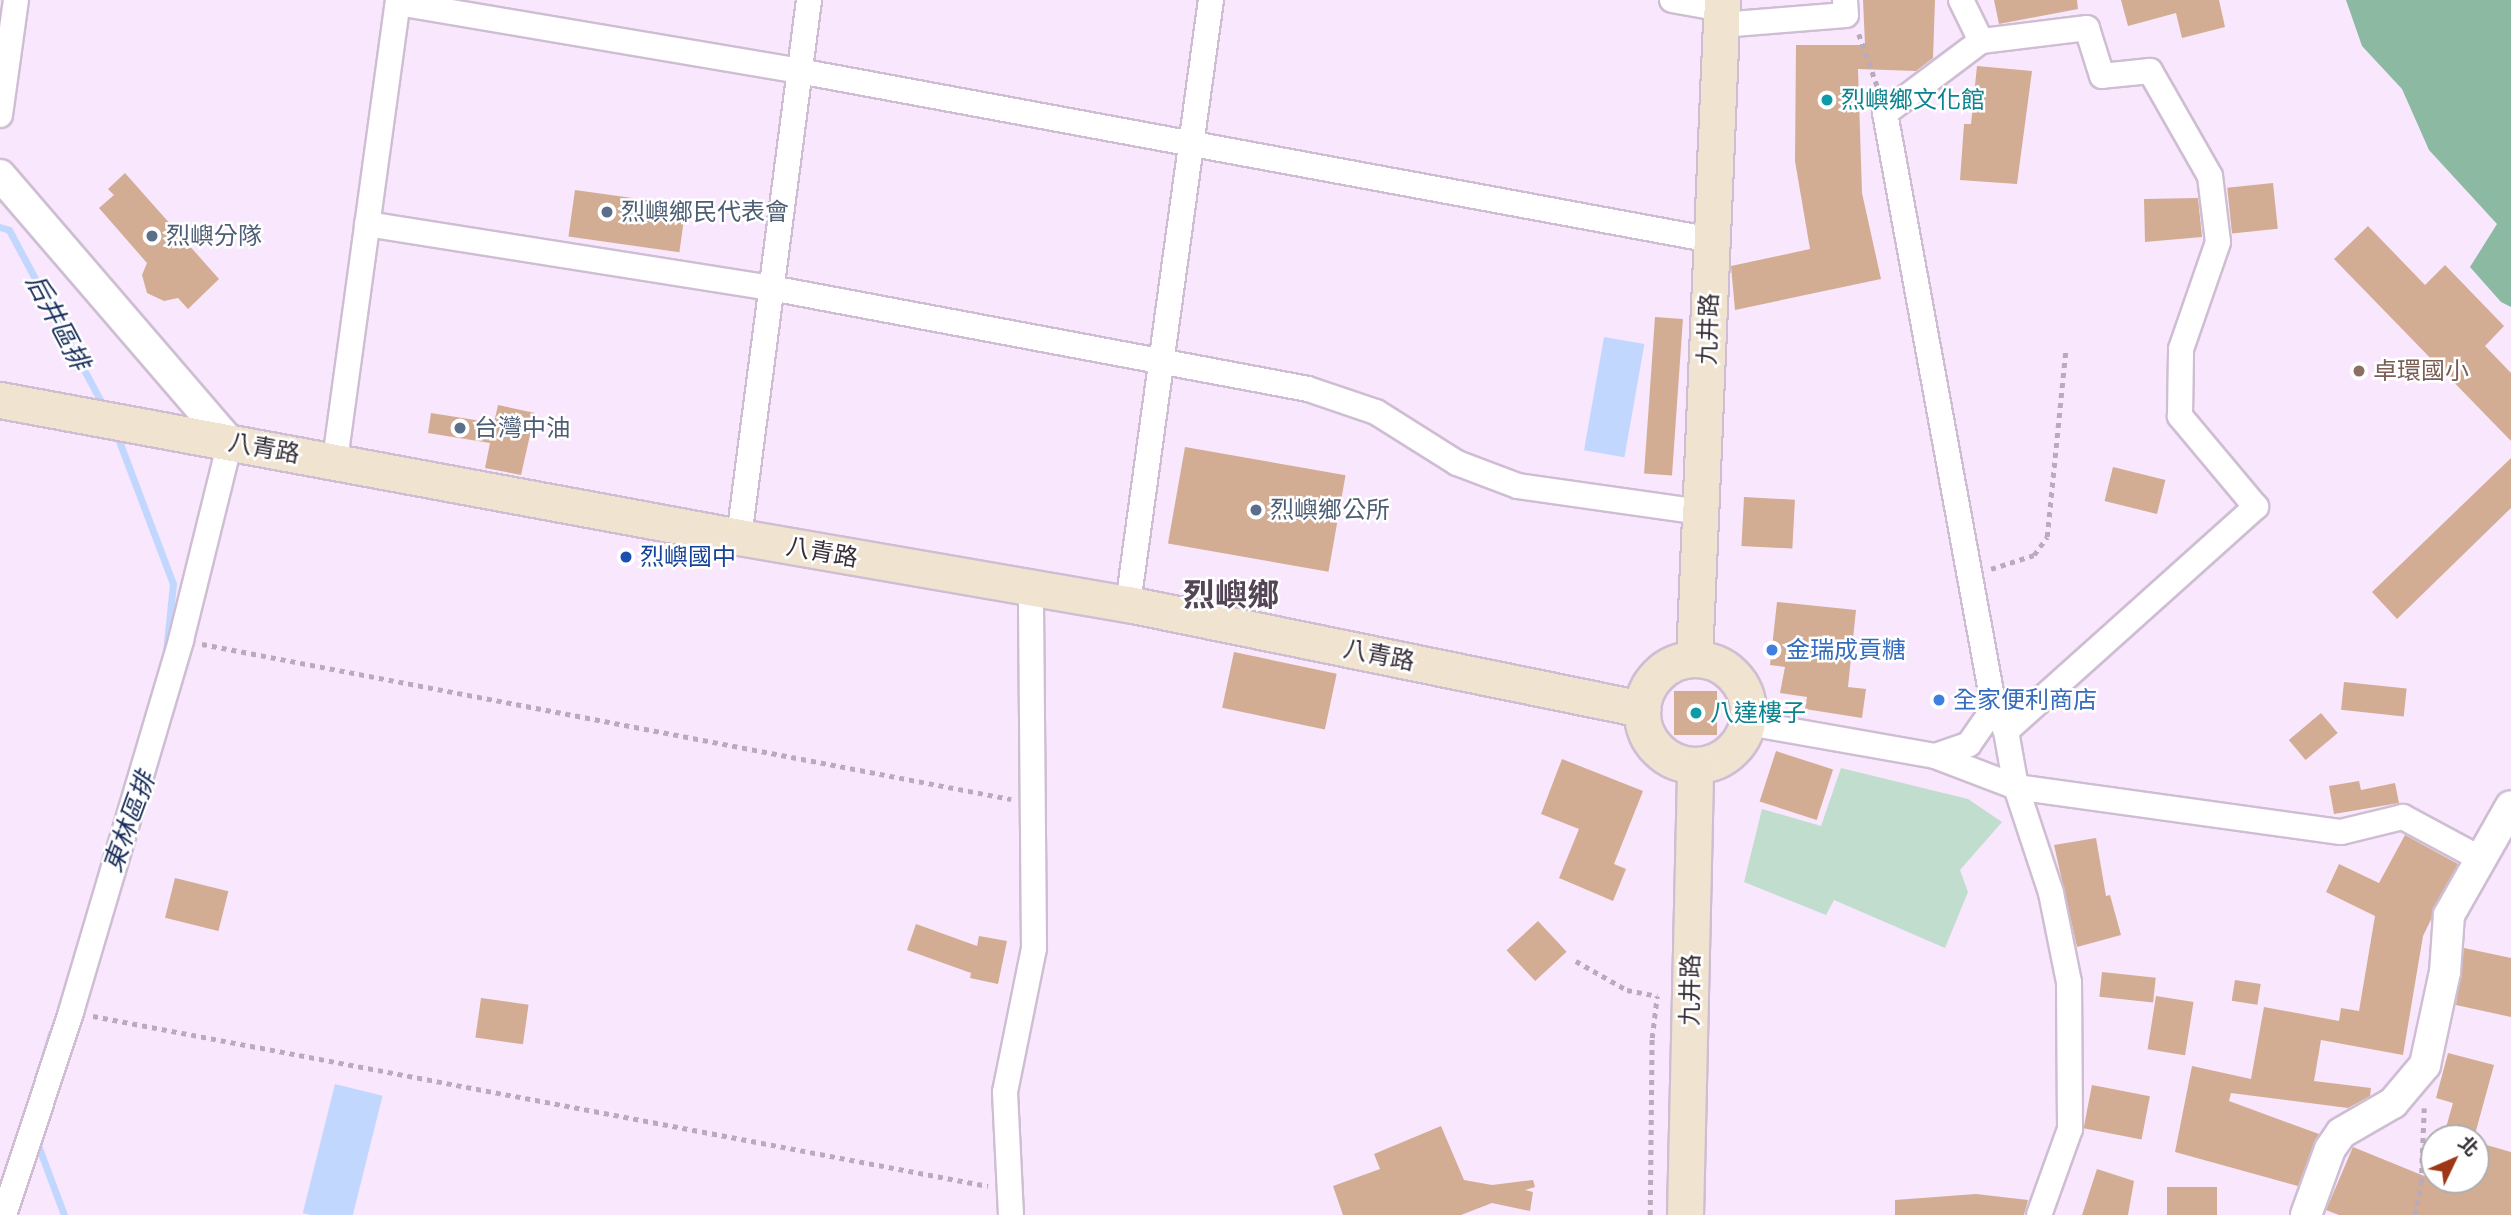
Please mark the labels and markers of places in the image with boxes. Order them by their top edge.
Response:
place label: 烈嶼鄉文化館 [1841,86,1985,114]
marker: 烈嶼鄉文化館 [1819,92,1835,108]
place label: 烈嶼鄉民代表會 [621,198,789,226]
marker: 烈嶼鄉民代表會 [599,204,615,220]
place label: 烈嶼分隊 [166,222,262,250]
marker: 烈嶼分隊 [144,228,160,244]
place label: 卓環國小 [2373,357,2469,385]
marker: 卓環國小 [2351,363,2367,379]
place label: 台灣中油 [474,414,570,442]
marker: 台灣中油 [452,420,468,436]
place label: 烈嶼鄉公所 [1270,496,1390,524]
marker: 烈嶼鄉公所 [1248,502,1264,518]
place label: 烈嶼國中 [640,543,736,571]
marker: 烈嶼國中 [618,549,634,565]
place label: 金瑞成貢糖 [1786,636,1906,664]
marker: 金瑞成貢糖 [1764,642,1780,658]
place label: 全家便利商店 [1953,686,2097,714]
marker: 全家便利商店 [1931,692,1947,708]
place label: 八達樓子 [1710,699,1806,727]
marker: 八達樓子 [1688,705,1704,721]

